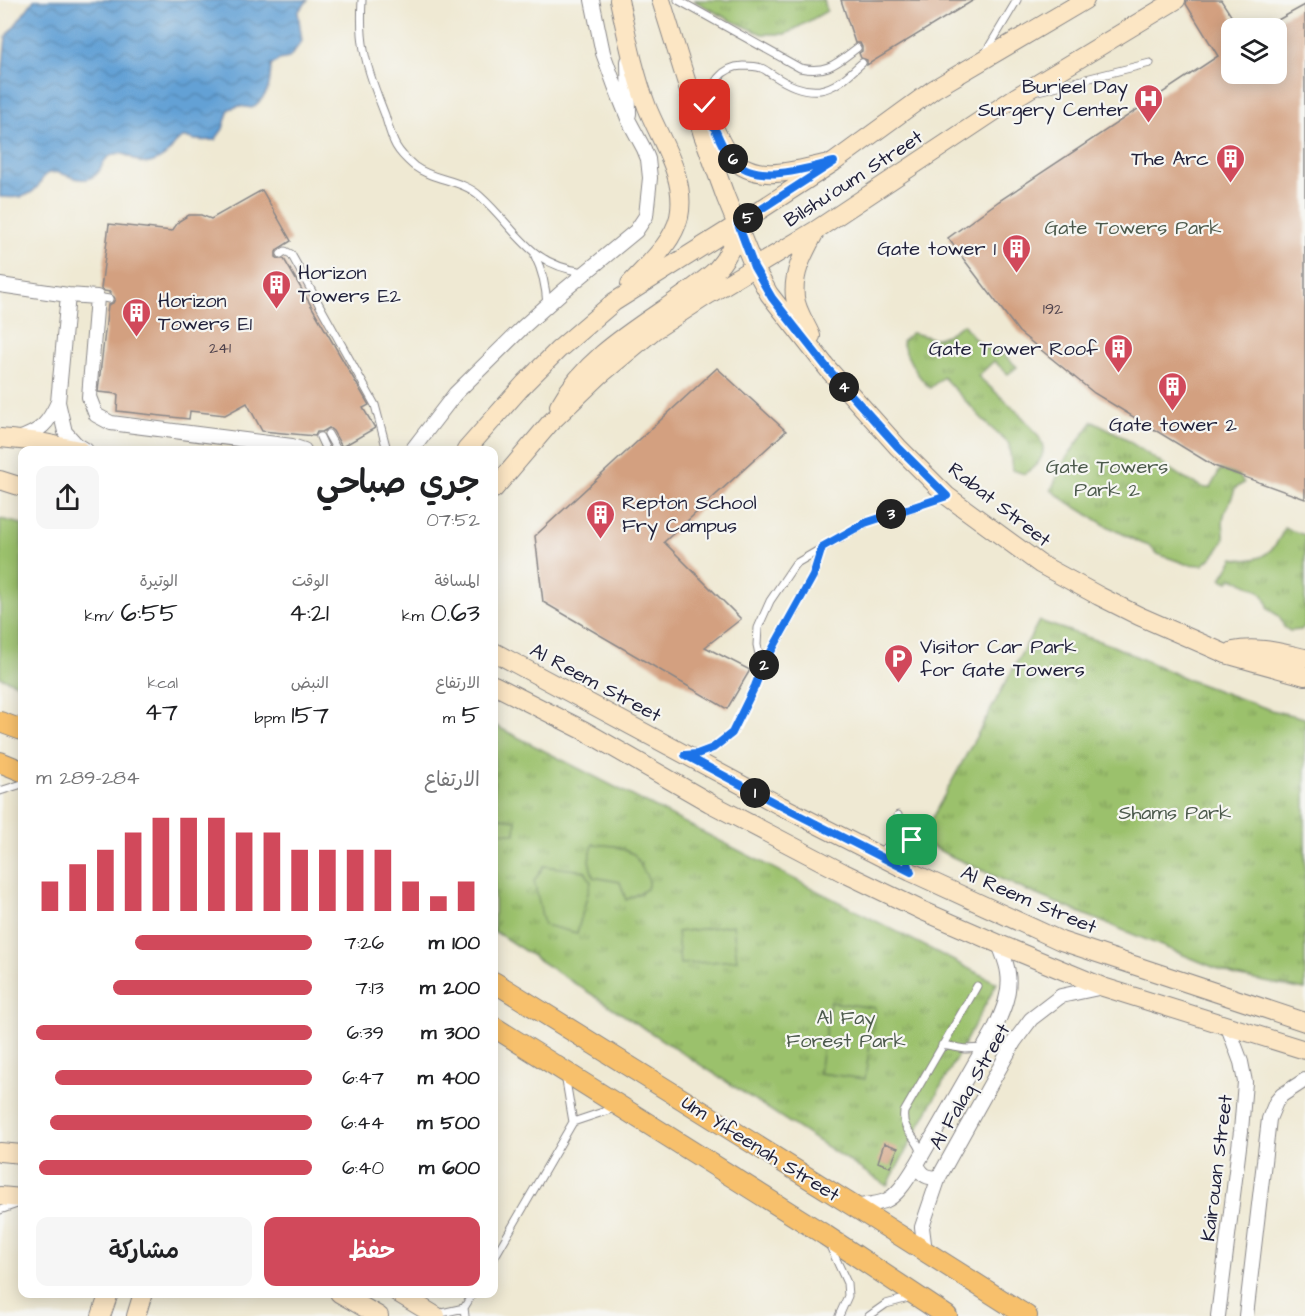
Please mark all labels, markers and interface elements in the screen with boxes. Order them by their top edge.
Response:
map controls [1221,18,1287,84]
button: layers [1221,18,1287,84]
place label: Burjeel Day Surgery Center [978,73,1128,125]
pin [679,79,730,130]
hospital icon: Burjeel Day Surgery Center [1133,82,1165,124]
icon: check [688,88,721,121]
street label: Bilshu'oum Street [779,123,928,234]
building icon: The Arc [1214,142,1246,184]
pin: 6 [718,144,748,174]
place label: The Arc [1131,145,1209,173]
text: 6 [728,148,738,170]
pin: 5 [733,203,763,233]
text: 5 [742,207,754,229]
park label: Gate Towers Park [1045,214,1221,242]
building icon: Gate tower 1 [1001,232,1033,274]
place label: Gate tower 1 [877,235,996,263]
place label: Horizon Towers E2 [298,259,402,310]
building icon: Horizon Towers E2 [261,268,293,310]
place label: Horizon Towers E1 [158,287,253,338]
building icon: Horizon Towers E1 [121,296,153,338]
house number: 192 [1043,298,1063,320]
building icon: Gate Tower Roof [1103,332,1135,374]
place label: Gate Tower Roof [929,335,1098,363]
house number: 241 [209,337,231,359]
building icon: Gate tower 2 [1157,370,1189,412]
pin: 4 [829,372,859,402]
text: 4 [839,376,849,398]
place label: Gate tower 2 [1109,411,1237,439]
park label: Gate Towers Park 2 [1046,453,1168,504]
street label: Rabat Street [942,456,1057,554]
text: جري صباحي [316,460,480,506]
button: share [36,466,99,529]
place label: Repton School Fry Campus [622,489,757,541]
building icon: Repton School Fry Campus [585,498,617,540]
pin: 3 [876,499,906,529]
text: 3 [887,503,895,525]
text: 07:52 [426,506,480,534]
text: الوتيرة [139,570,178,592]
text: الوقت [292,570,329,592]
text: المسافة [434,570,480,592]
text: 6:55 [121,595,178,631]
text: 4:21 [289,595,329,631]
text: 0.63 [430,595,480,631]
text: /km [85,605,121,627]
text: km [402,605,430,627]
place label: Visitor Car Park for Gate Towers [920,633,1085,684]
street label: Al Reem Street [525,636,666,729]
parking icon: Visitor Car Park for Gate Towers [883,642,915,684]
pin: 2 [749,650,779,680]
text: 2 [759,654,769,676]
text: kcal [147,672,178,694]
text: النبض [291,672,329,694]
text: الارتفاع [435,672,480,694]
text: 47 [144,694,178,730]
text: 157 [291,697,329,733]
text: 5 [462,697,480,733]
text: bpm [255,707,291,729]
text: m [443,707,462,729]
text: 284–289 m [36,764,140,792]
text: الارتفاع [424,766,480,794]
pin: 1 [740,778,770,808]
text: 1 [754,782,756,804]
park label: Shams Park [1119,799,1231,827]
pin [886,814,937,865]
icon: arrive [895,823,928,856]
street label: Al Reem Street [956,859,1101,941]
text: 7:26 [344,929,384,957]
text: 100 m [429,929,480,957]
text: 7:13 [356,974,384,1002]
text: 200 m [420,974,480,1002]
park label: Al Fay Forest Park [786,1004,906,1055]
street label: Al Falaq Street [922,1018,1017,1155]
text: 6:39 [347,1019,384,1047]
text: 300 m [421,1019,480,1047]
text: 6:47 [342,1064,384,1092]
text: 400 m [418,1064,480,1092]
street label: Um Yifeenah Street [676,1089,845,1209]
street label: Kairouan Street [1194,1093,1240,1243]
text: 6:44 [341,1109,384,1137]
text: 500 m [417,1109,480,1137]
text: 6:40 [342,1154,384,1182]
text: 600 m [419,1154,480,1182]
button: مشاركة [36,1217,252,1286]
button: حفظ [264,1217,480,1286]

